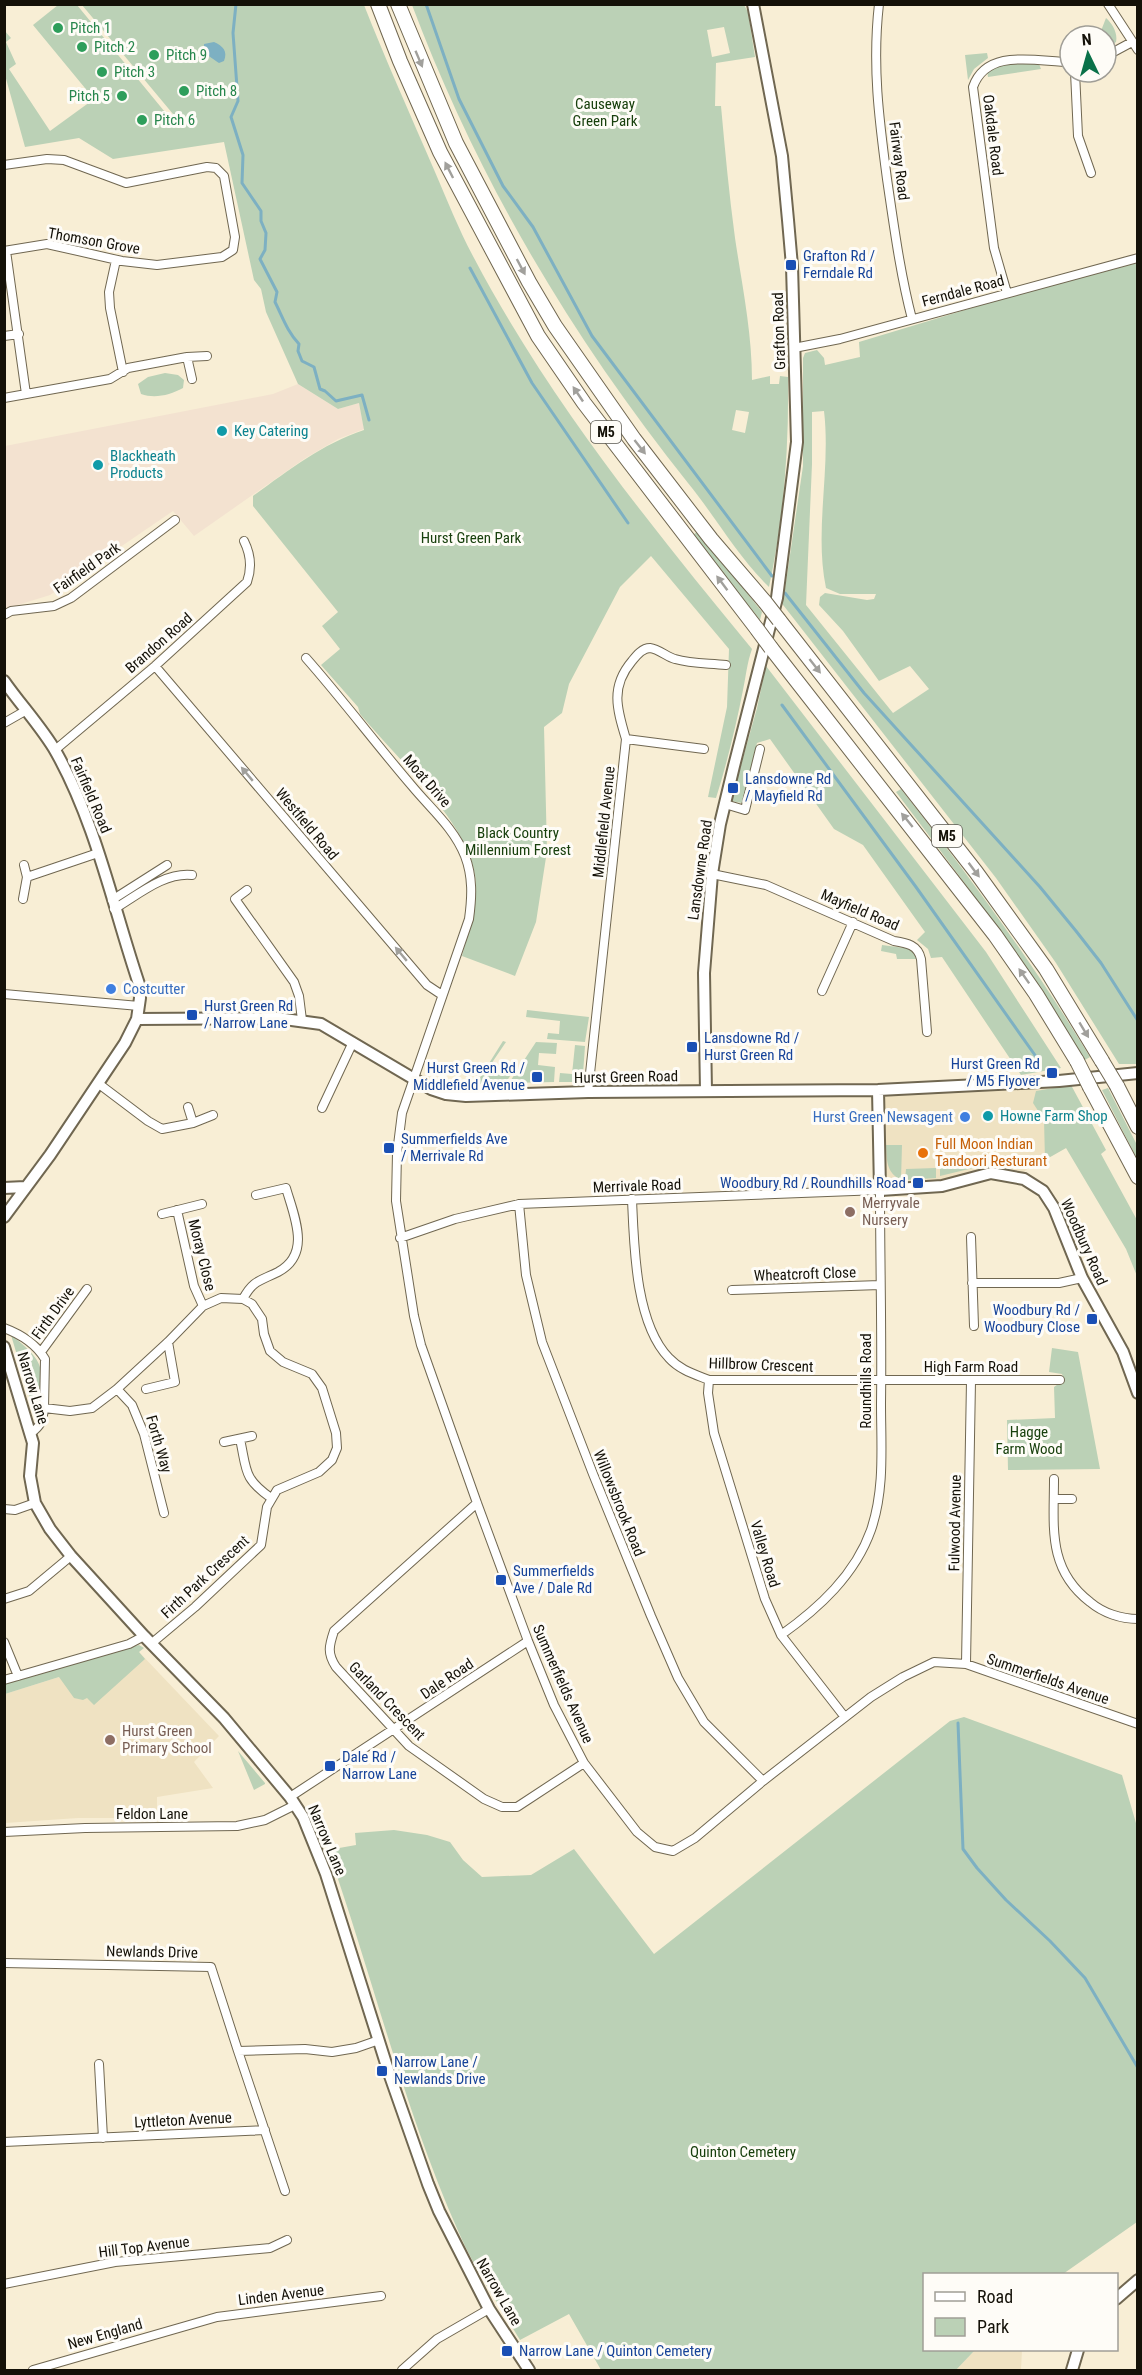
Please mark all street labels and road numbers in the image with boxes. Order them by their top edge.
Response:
street label: Oakdale Road [979,93,1007,177]
street label: Fairway Road [885,121,913,201]
street label: Thomson Grove [47,224,141,258]
street label: Ferndale Road [920,271,1006,311]
street label: Grafton Road [769,292,789,370]
road number: M5 [591,421,621,443]
street label: Fairfield Park [50,538,124,598]
street label: Brandon Road [122,609,196,677]
street label: Moat Drive [399,751,455,811]
street label: Fairfield Road [67,754,115,836]
street label: Middlefield Avenue [589,765,619,879]
street label: Westfield Road [272,784,342,864]
street label: Lansdowne Road [684,819,716,921]
road number: M5 [932,825,962,847]
street label: Mayfield Road [818,885,902,935]
street label: Hurst Green Road [574,1067,678,1087]
street label: Merrivale Road [592,1175,682,1197]
street label: Woodbury Road [1057,1196,1111,1288]
street label: Moray Close [184,1217,220,1293]
street label: Wheatcroft Close [754,1263,856,1285]
street label: Firth Drive [28,1283,78,1343]
street label: Roundhills Road [857,1333,875,1429]
street label: Narrow Lane [13,1350,53,1426]
street label: Hillbrow Crescent [708,1354,814,1376]
street label: High Farm Road [924,1358,1018,1376]
street label: Forth Way [142,1413,176,1475]
street label: Willowsbrook Road [589,1447,649,1559]
street label: Fulwood Avenue [945,1475,965,1571]
street label: Valley Road [746,1518,784,1590]
street label: Firth Park Crescent [157,1532,253,1622]
street label: Summerfields Avenue [529,1622,597,1746]
street label: Summerfields Avenue [985,1650,1111,1708]
street label: Dale Road [417,1655,477,1703]
street label: Garland Crescent [345,1658,429,1744]
street label: Narrow Lane [304,1802,350,1878]
street label: Feldon Lane [116,1805,188,1823]
street label: Newlands Drive [106,1942,198,1962]
street label: Lyttleton Avenue [134,2108,232,2132]
street label: Hill Top Avenue [98,2232,190,2262]
street label: Narrow Lane [473,2255,525,2329]
street label: Linden Avenue [237,2281,325,2309]
street label: New England [66,2315,144,2353]

